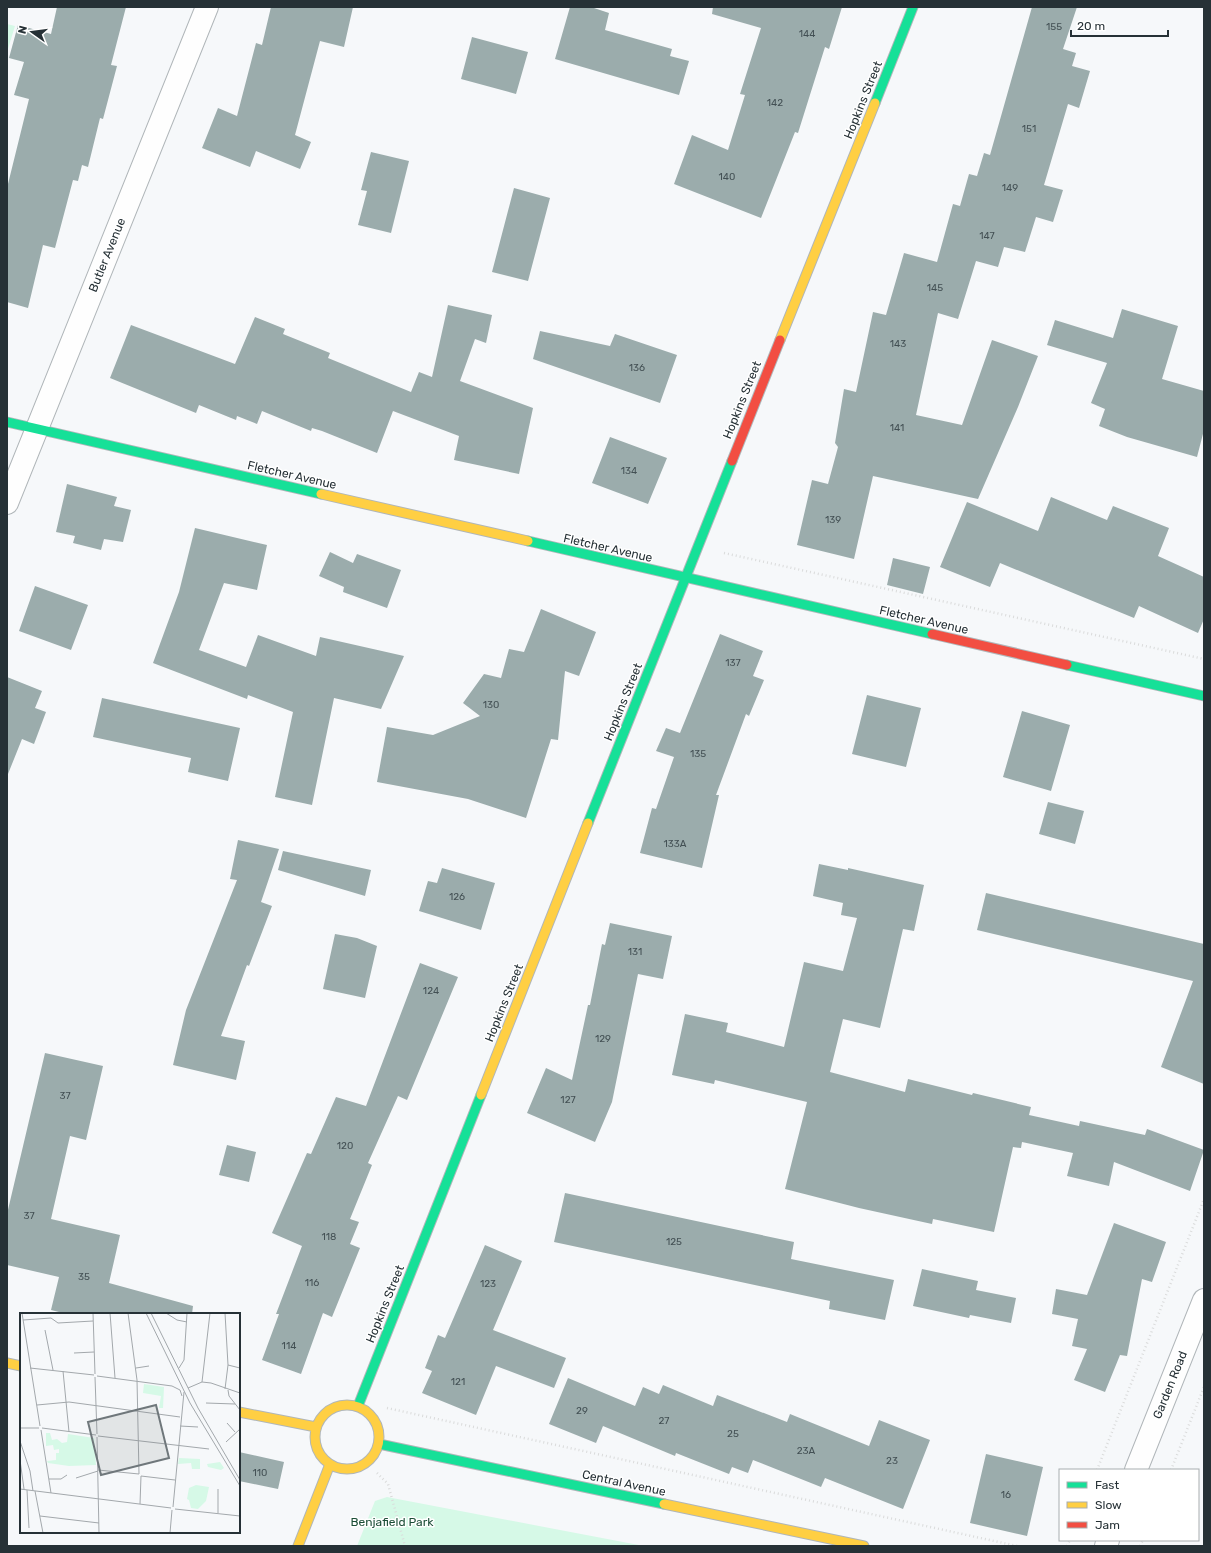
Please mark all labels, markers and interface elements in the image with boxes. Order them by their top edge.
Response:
north arrow [12,12,52,52]
scale bar [1071,12,1168,38]
text: 20 m [1077,19,1105,33]
house number: 155 [1046,21,1062,33]
text: N [16,24,30,35]
house number: 144 [799,28,815,40]
street label: Hopkins Street [841,59,885,141]
house number: 142 [767,97,783,109]
house number: 151 [1022,123,1036,135]
house number: 140 [719,171,735,183]
house number: 149 [1002,182,1018,194]
street label: Butler Avenue [86,216,128,294]
house number: 147 [979,230,995,242]
house number: 145 [927,282,943,294]
house number: 143 [890,338,906,350]
street label: Hopkins Street [720,359,764,441]
house number: 136 [629,362,645,374]
house number: 141 [890,422,904,434]
street label: Fletcher Avenue [246,458,338,492]
house number: 134 [621,465,637,477]
house number: 139 [825,514,841,526]
street label: Fletcher Avenue [562,531,654,565]
street label: Fletcher Avenue [878,603,970,637]
house number: 137 [725,657,741,669]
street label: Hopkins Street [601,661,645,743]
house number: 130 [483,699,499,711]
house number: 135 [690,748,706,760]
house number: 133A [664,838,687,850]
house number: 126 [449,891,465,903]
house number: 131 [628,946,642,958]
street label: Hopkins Street [482,962,526,1044]
house number: 124 [423,985,439,997]
house number: 129 [595,1033,611,1045]
house number: 37 [59,1090,71,1102]
house number: 127 [560,1094,576,1106]
house number: 120 [337,1140,353,1152]
house number: 37 [23,1210,35,1222]
house number: 118 [322,1231,336,1243]
house number: 125 [666,1236,682,1248]
street label: Hopkins Street [363,1263,407,1345]
house number: 35 [78,1271,90,1283]
house number: 116 [305,1277,319,1289]
house number: 123 [480,1278,496,1290]
inset map [20,1313,240,1533]
house number: 114 [282,1340,296,1352]
street label: Garden Road [1150,1349,1190,1421]
house number: 121 [451,1376,465,1388]
house number: 29 [576,1405,588,1417]
house number: 27 [659,1415,670,1427]
house number: 25 [727,1428,739,1440]
house number: 23A [797,1445,816,1457]
house number: 23 [886,1455,898,1467]
house number: 110 [253,1467,267,1479]
street label: Central Avenue [581,1467,667,1499]
legend [1059,1469,1199,1541]
text: Fast [1095,1478,1119,1492]
house number: 16 [1001,1489,1011,1501]
text: Slow [1095,1498,1122,1512]
park label: Benjafield Park [351,1515,434,1529]
text: Jam [1095,1518,1120,1532]

